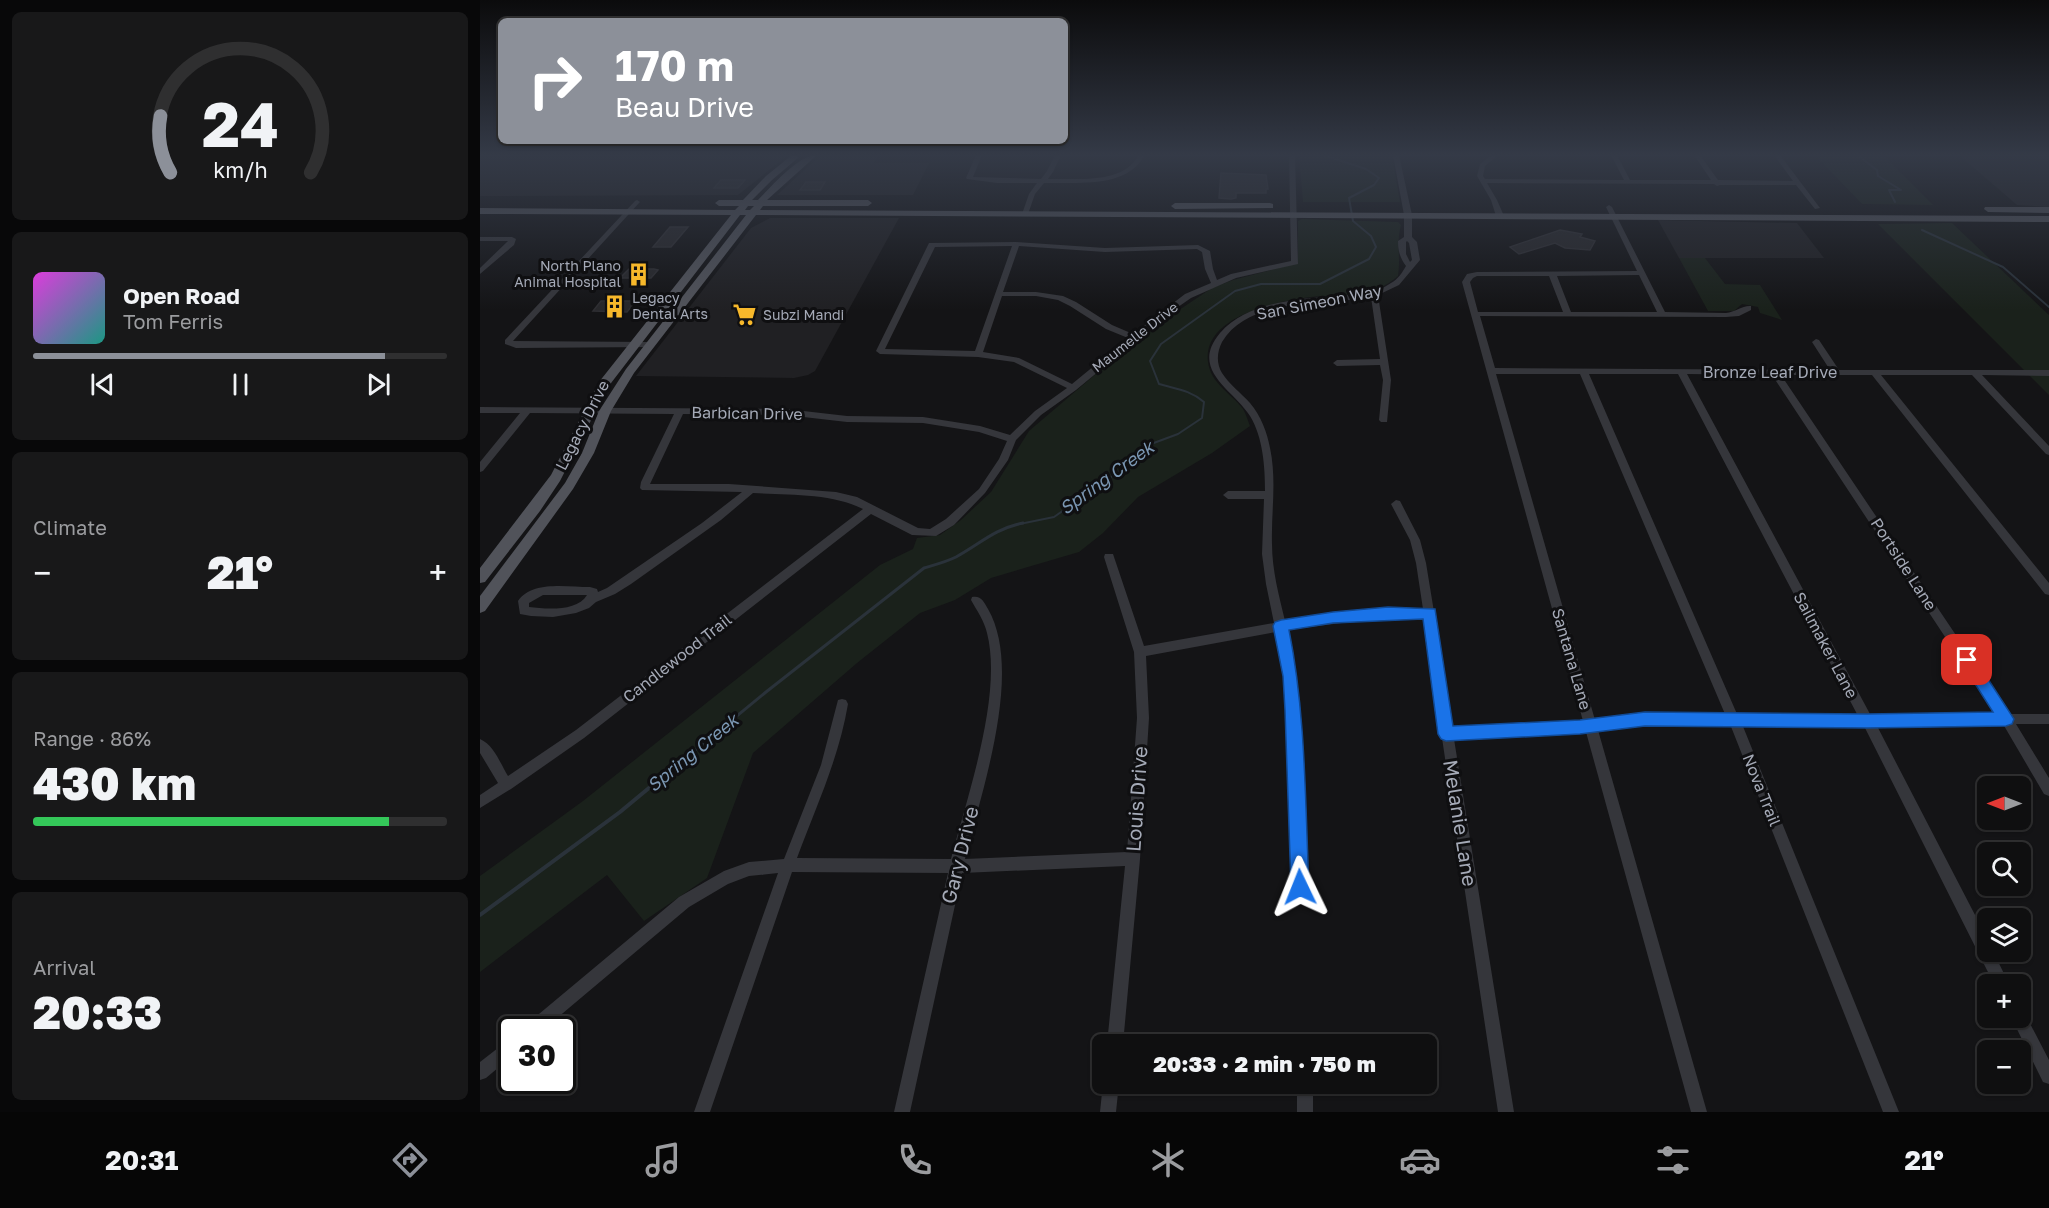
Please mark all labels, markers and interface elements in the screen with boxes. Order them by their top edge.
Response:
text: 170 m [615,40,734,90]
icon: right [516,42,594,120]
text: 24 [201,86,279,161]
text: Beau Drive [615,91,754,123]
text: km/h [213,157,267,183]
place label: North Plano Animal Hospital [514,257,621,290]
building icon: North Plano Animal Hospital [626,261,652,287]
street label: San Simeon Way [1255,280,1383,324]
text: Open Road [123,282,240,309]
place label: Legacy Dental Arts [632,289,708,322]
building icon: Legacy Dental Arts [601,293,627,319]
street label: Maumelle Drive [1088,298,1181,375]
supermarket icon: Subzi Mandi [732,302,758,328]
place label: Subzi Mandi [763,306,844,323]
text: Tom Ferris [123,309,223,333]
street label: Bronze Leaf Drive [1703,362,1837,382]
icon: previous [86,368,119,401]
icon: pause [224,368,257,401]
icon: next [362,368,395,401]
street label: Legacy Drive [551,377,613,473]
street label: Barbican Drive [691,402,803,424]
water label: Spring Creek [1055,435,1159,519]
street label: Portside Lane [1867,514,1941,614]
text: Climate [33,515,107,539]
text: 21° [207,545,273,599]
text: − [33,553,51,592]
text: + [429,553,447,592]
street label: Sailmaker Lane [1790,588,1862,702]
street label: Santana Lane [1548,606,1596,712]
street label: Candlewood Trail [619,609,735,707]
pin [1941,634,1992,685]
icon: arrive [1950,643,1983,676]
water label: Spring Creek [642,708,744,796]
text: Range · 86% [33,726,151,750]
street label: Louis Drive [1120,745,1152,853]
street label: Nova Trail [1738,751,1786,829]
text: 430 km [33,756,196,810]
street label: Melanie Lane [1439,758,1483,888]
north arrow [1977,776,2031,830]
map controls [1977,776,2031,1094]
street label: Gary Drive [935,804,983,906]
button: search [1977,842,2031,896]
position arrow [1268,855,1332,919]
button: layers [1977,908,2031,962]
text: Arrival [33,955,96,979]
button: + [1977,974,2031,1028]
text: 20:33 [33,985,162,1039]
speed limit sign: 30 [498,1016,576,1094]
button: − [1977,1040,2031,1094]
text: 20:33 · 2 min · 750 m [1153,1050,1376,1077]
icon: directions [389,1139,431,1181]
icon: music [642,1139,684,1181]
icon: phone [894,1139,936,1181]
icon: climate [1147,1139,1189,1181]
icon: car [1399,1139,1441,1181]
icon: filters [1652,1139,1694,1181]
text: 20:31 [105,1144,178,1176]
text: 21° [1905,1144,1944,1176]

